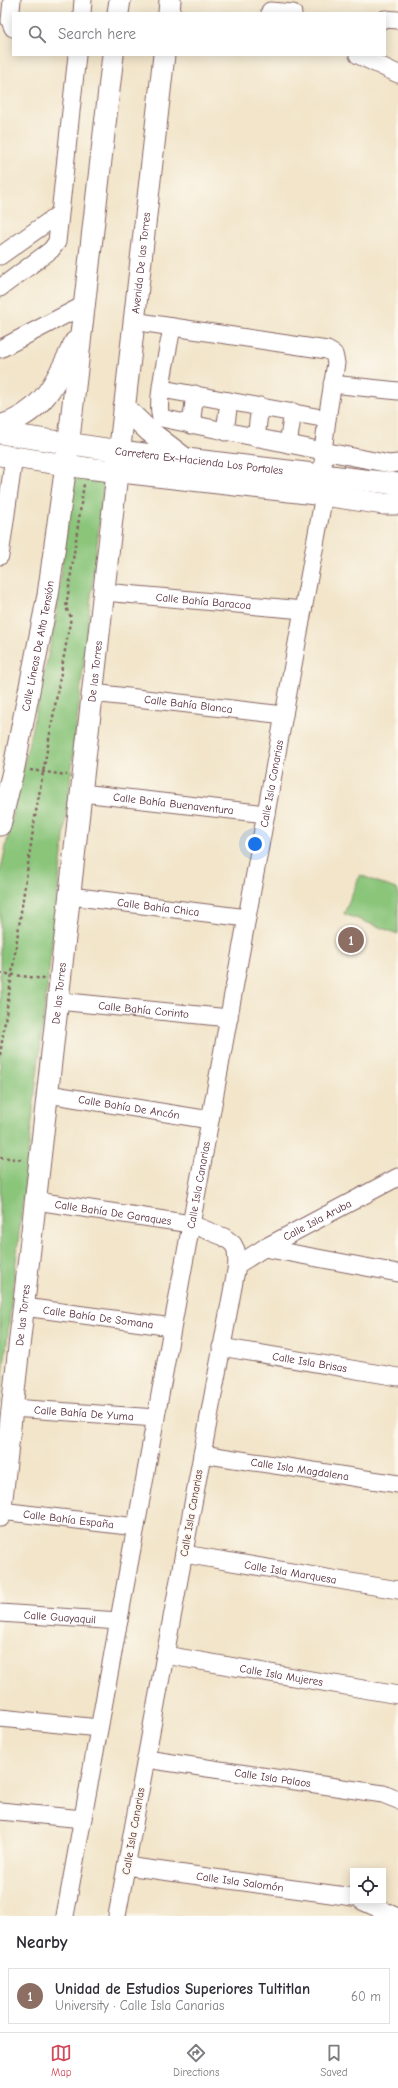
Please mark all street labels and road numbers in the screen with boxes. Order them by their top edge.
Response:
street label: Avenida De las Torres [129,211,153,314]
street label: Carretera Ex-Hacienda Los Portales [114,444,284,477]
street label: Calle Líneas De Alta Tensión [19,580,57,712]
street label: Calle Bahía Baracoa [155,591,252,612]
street label: De las Torres [85,640,105,703]
street label: Calle Bahía Blanca [143,693,233,716]
street label: Calle Isla Canarias [258,739,286,828]
street label: Calle Bahía Buenaventura [112,791,234,817]
street label: Calle Bahía Chica [116,896,200,919]
street label: De las Torres [49,962,69,1025]
street label: Calle Bahía Corinto [98,999,190,1021]
street label: Calle Bahía De Ancón [77,1093,181,1122]
street label: Calle Isla Canarias [184,1140,213,1230]
street label: Calle Isla Aruba [281,1197,354,1244]
street label: Calle Bahía De Garaques [54,1198,173,1228]
street label: De las Torres [13,1284,33,1347]
street label: Calle Bahía De Somana [42,1304,154,1331]
street label: Calle Isla Brisas [271,1350,348,1375]
street label: Calle Bahía De Yuma [34,1404,134,1423]
street label: Calle Isla Magdalena [250,1456,350,1483]
street label: Calle Isla Canarias [177,1468,206,1558]
street label: Calle Bahía España [22,1508,115,1531]
street label: Calle Isla Marquesa [243,1558,338,1587]
street label: Calle Guayaquil [23,1609,96,1626]
street label: Calle Isla Mujeres [239,1662,324,1689]
street label: Calle Isla Palaos [234,1766,312,1790]
street label: Calle Isla Canarias [119,1786,148,1876]
street label: Calle Isla Salomón [195,1870,284,1894]

